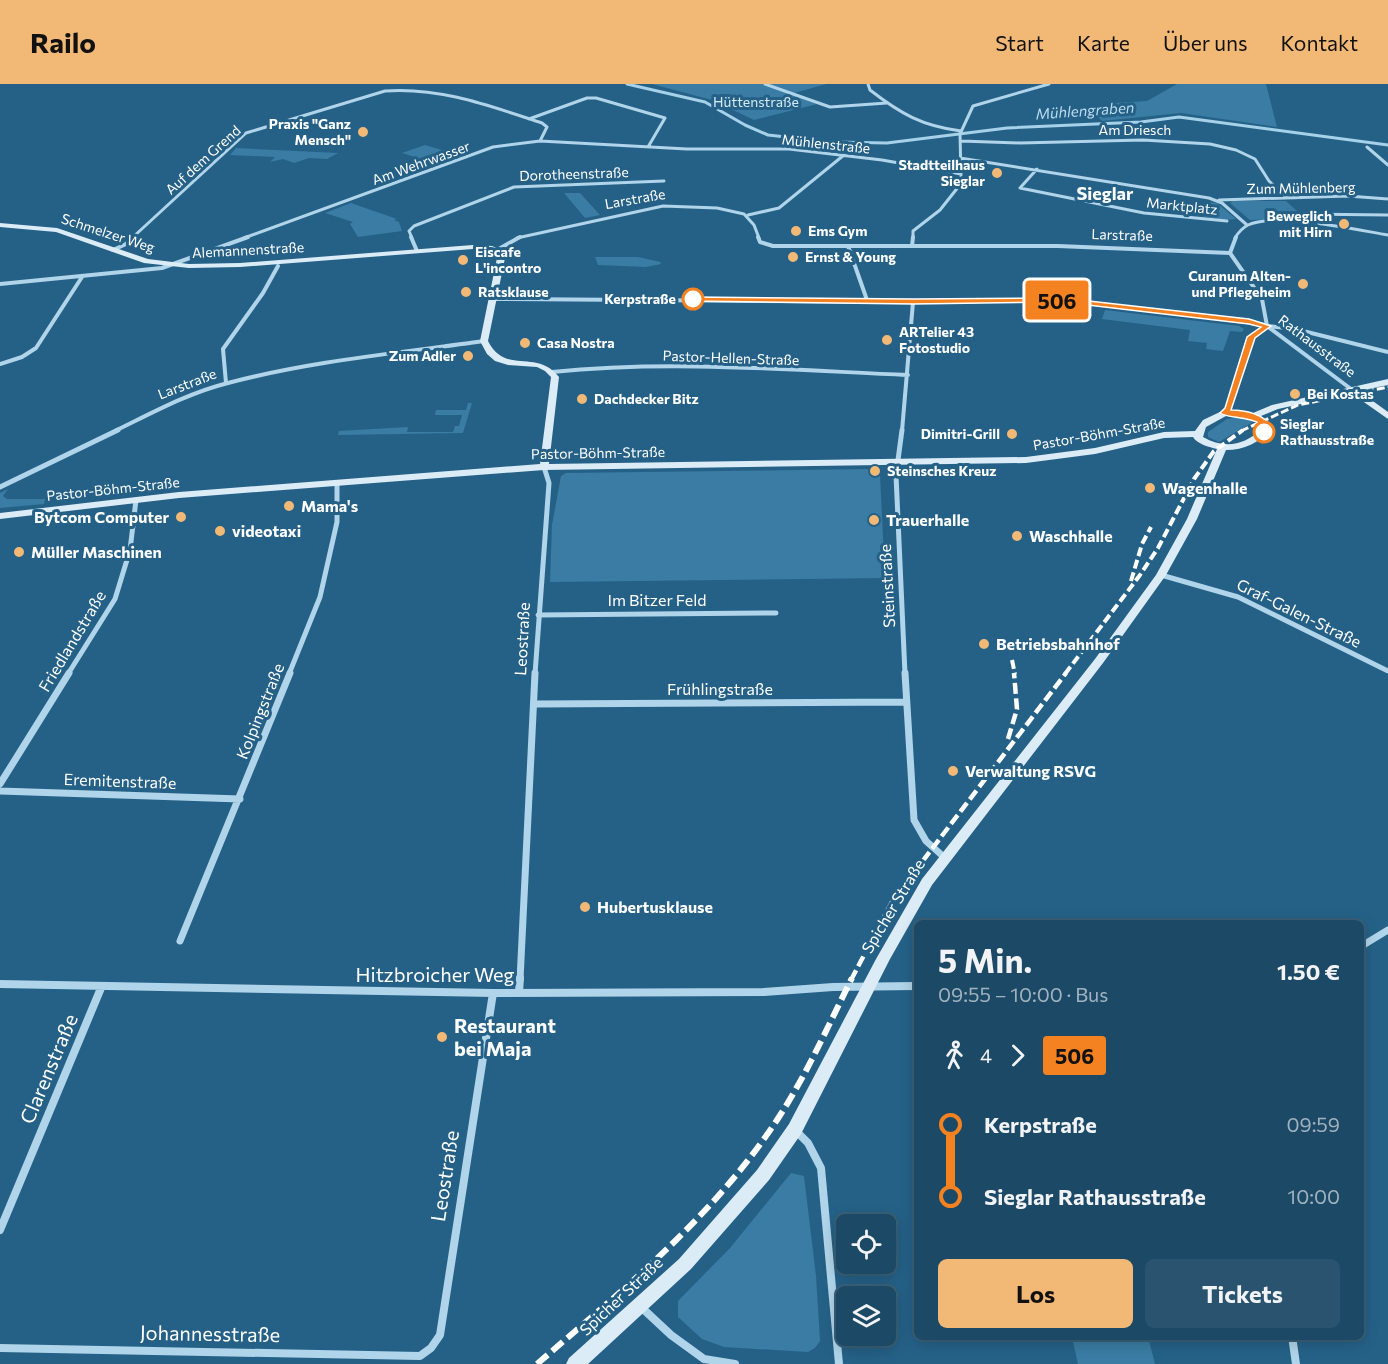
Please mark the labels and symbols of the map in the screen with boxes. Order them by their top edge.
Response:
park label: Hüttenstraße [713,93,799,110]
water label: Mühlengraben [1035,98,1135,122]
place label: Praxis "Ganz Mensch" [269,115,351,148]
street label: Am Driesch [1099,121,1171,138]
street label: Auf dem Grend [162,122,244,198]
marker: Praxis "Ganz Mensch" [356,125,370,139]
street label: Mühlenstraße [781,130,871,157]
street label: Am Wehrwasser [370,137,472,188]
place label: Stadtteilhaus Sieglar [898,156,985,189]
street label: Dorotheenstraße [519,163,629,184]
marker: Stadtteilhaus Sieglar [990,166,1004,180]
street label: Zum Mühlenberg [1246,178,1356,197]
district label: Sieglar [1076,182,1134,204]
street label: Larstraße [603,185,667,212]
street label: Marktplatz [1146,193,1218,218]
place label: Beweglich mit Hirn [1267,207,1332,240]
street label: Schmelzer Weg [59,209,157,256]
marker: Beweglich mit Hirn [1337,217,1351,231]
place label: Ems Gym [808,222,868,239]
marker: Ems Gym [789,224,803,238]
street label: Larstraße [1091,225,1153,244]
street label: Alemannenstraße [191,238,304,261]
place label: Eiscafe L'incontro [475,243,541,276]
place label: Ernst & Young [805,248,896,265]
marker: Ernst & Young [786,250,800,264]
marker: Eiscafe L'incontro [456,253,470,267]
place label: Curanum Alten- und Pflegeheim [1188,267,1291,300]
marker: Curanum Alten- und Pflegeheim [1296,277,1310,291]
line badge: 506 [1022,280,1092,320]
place label: Ratsklause [478,283,549,300]
marker: Ratsklause [459,285,473,299]
marker: Kerpstraße [682,288,704,310]
place label: Kerpstraße [604,290,676,307]
street label: Rathausstraße [1275,311,1359,380]
place label: ARTelier 43 Fotostudio [899,323,974,356]
marker: ARTelier 43 Fotostudio [880,333,894,347]
place label: Casa Nostra [537,334,615,351]
marker: Casa Nostra [518,336,532,350]
place label: Zum Adler [389,347,456,364]
street label: Pastor-Hellen-Straße [662,347,800,368]
marker: Zum Adler [461,349,475,363]
street label: Larstraße [155,365,219,402]
place label: Bei Kostas [1307,385,1374,402]
marker: Bei Kostas [1288,387,1302,401]
place label: Dachdecker Bitz [594,390,699,407]
marker: Dachdecker Bitz [575,392,589,406]
street label: Pastor-Böhm-Straße [1031,414,1166,454]
place label: Sieglar Rathausstraße [1280,415,1374,448]
marker: Sieglar Rathausstraße [1253,421,1275,443]
place label: Dimitri-Grill [921,425,1000,442]
marker: Dimitri-Grill [1005,427,1019,441]
street label: Pastor-Böhm-Straße [531,443,665,462]
place label: Steinsches Kreuz [887,462,996,479]
marker: Steinsches Kreuz [868,464,882,478]
street label: Pastor-Böhm-Straße [45,473,180,504]
place label: Wagenhalle [1162,478,1247,497]
marker: Wagenhalle [1143,481,1157,495]
place label: Mama's [301,496,358,515]
marker: Mama's [282,499,296,513]
place label: Bytcom Computer [34,507,169,526]
marker: Bytcom Computer [174,510,188,524]
place label: Trauerhalle [886,510,969,529]
marker: Trauerhalle [867,513,881,527]
place label: videotaxi [232,521,301,540]
marker: videotaxi [213,524,227,538]
place label: Waschhalle [1029,526,1113,545]
marker: Waschhalle [1010,529,1024,543]
place label: Müller Maschinen [31,542,162,561]
street label: Steinstraße [875,544,898,628]
marker: Müller Maschinen [12,545,26,559]
street label: Graf-Galen-Straße [1234,574,1365,651]
street label: Friedlandstraße [34,587,109,695]
street label: Im Bitzer Feld [608,590,706,609]
street label: Leostraße [510,602,533,676]
place label: Betriebsbahnhof [996,634,1120,653]
marker: Betriebsbahnhof [977,637,991,651]
street label: Kolpingstraße [232,660,287,762]
street label: Frühlingstraße [667,679,773,698]
place label: Verwaltung RSVG [965,761,1096,780]
marker: Verwaltung RSVG [946,764,960,778]
street label: Eremitenstraße [63,769,177,792]
street label: Spicher Straße [857,855,928,956]
place label: Hubertusklause [597,897,713,916]
marker: Hubertusklause [578,900,592,914]
street label: Hitzbroicher Weg [356,962,515,986]
street label: Clarenstraße [14,1010,82,1127]
place label: Restaurant bei Maja [454,1013,556,1060]
marker: Restaurant bei Maja [435,1030,449,1044]
street label: Leostraße [425,1129,463,1223]
street label: Spicher Straße [575,1252,666,1339]
street label: Johannesstraße [140,1320,280,1346]

